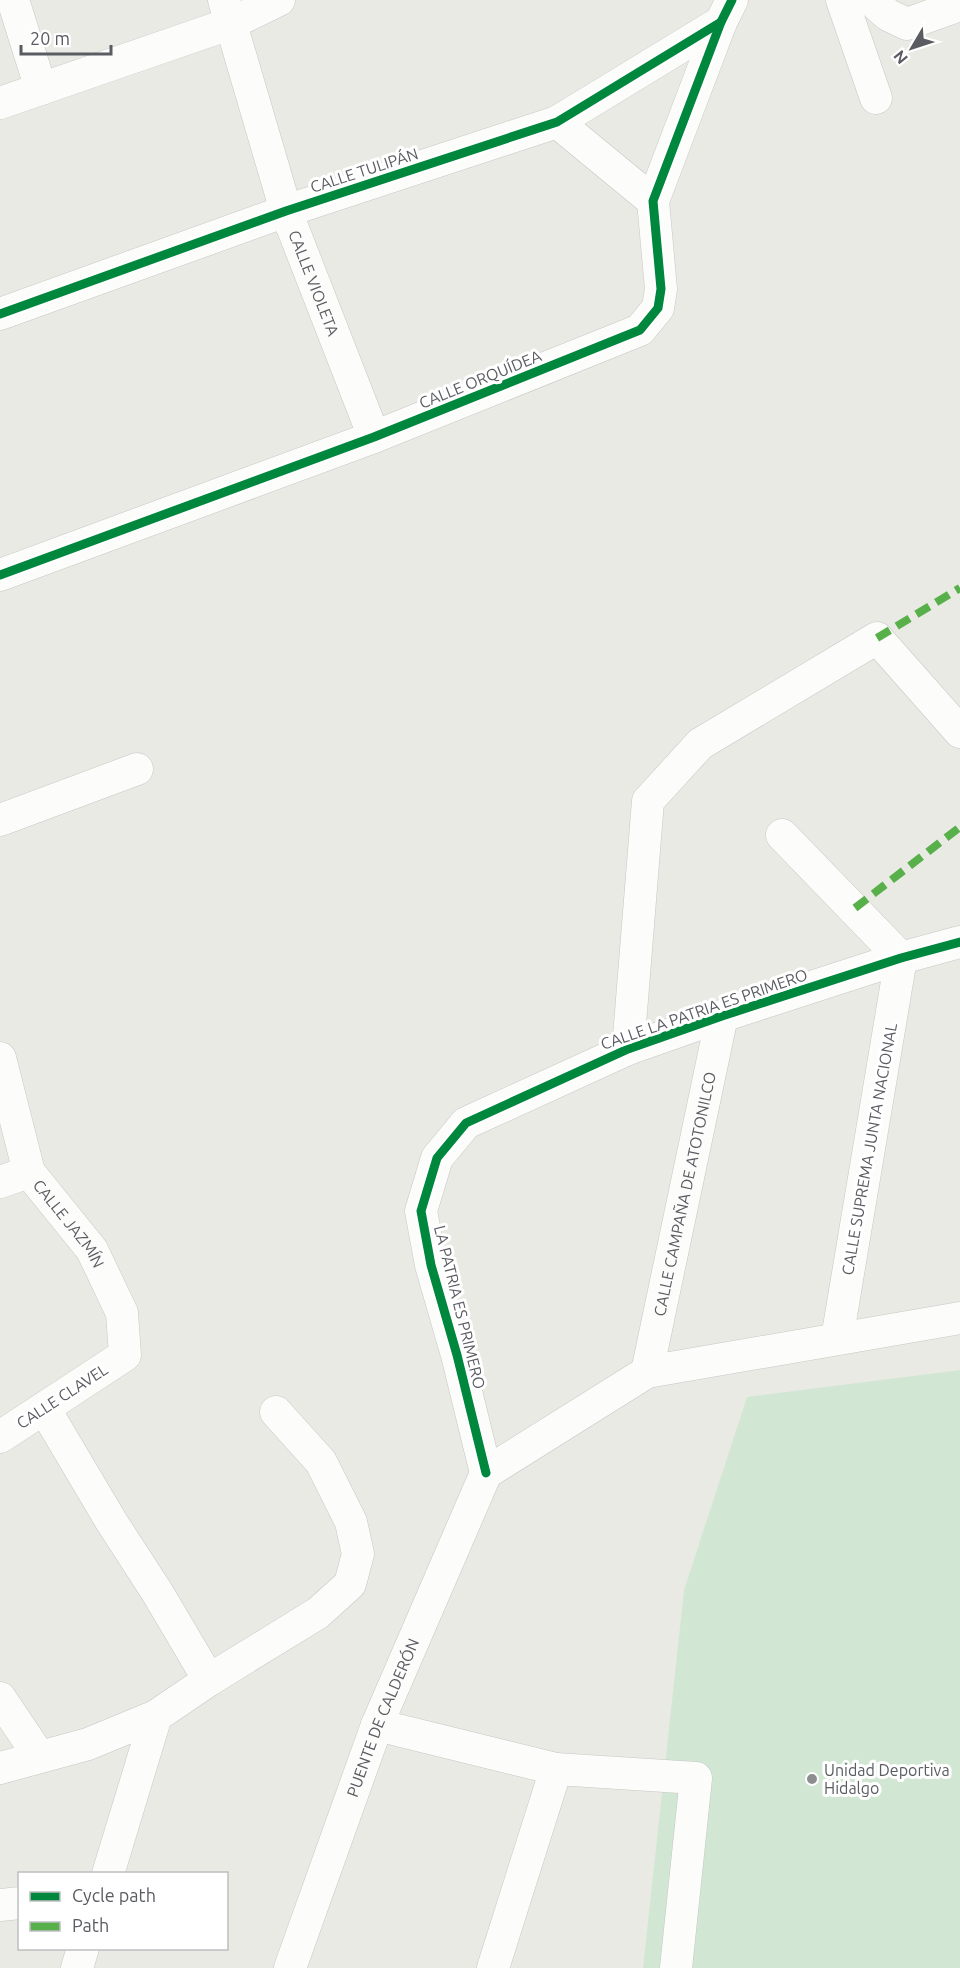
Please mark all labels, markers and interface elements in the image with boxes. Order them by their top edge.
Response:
scale bar [21,18,111,56]
north arrow [882,18,942,78]
text: 20 m [30,28,70,48]
text: N [890,47,911,68]
street label: CALLE TULIPÁN [307,142,420,196]
street label: CALLE VIOLETA [285,227,343,339]
street label: CALLE ORQUÍDEA [416,344,544,412]
street label: CALLE LA PATRIA ES PRIMERO [598,965,810,1053]
street label: CALLE SUPREMA JUNTA NACIONAL [838,1022,900,1276]
street label: CALLE CAMPAÑA DE ATOTONILCO [650,1070,719,1318]
street label: CALLE JAZMÍN [30,1176,108,1270]
street label: LA PATRIA ES PRIMERO [431,1223,489,1391]
street label: CALLE CLAVEL [13,1360,111,1432]
street label: PUENTE DE CALDERÓN [343,1636,422,1799]
place label: Unidad Deportiva Hidalgo [824,1761,950,1797]
marker: Unidad Deportiva Hidalgo [805,1772,819,1786]
legend [18,1872,228,1950]
text: Cycle path [72,1885,156,1905]
text: Path [72,1915,109,1935]

